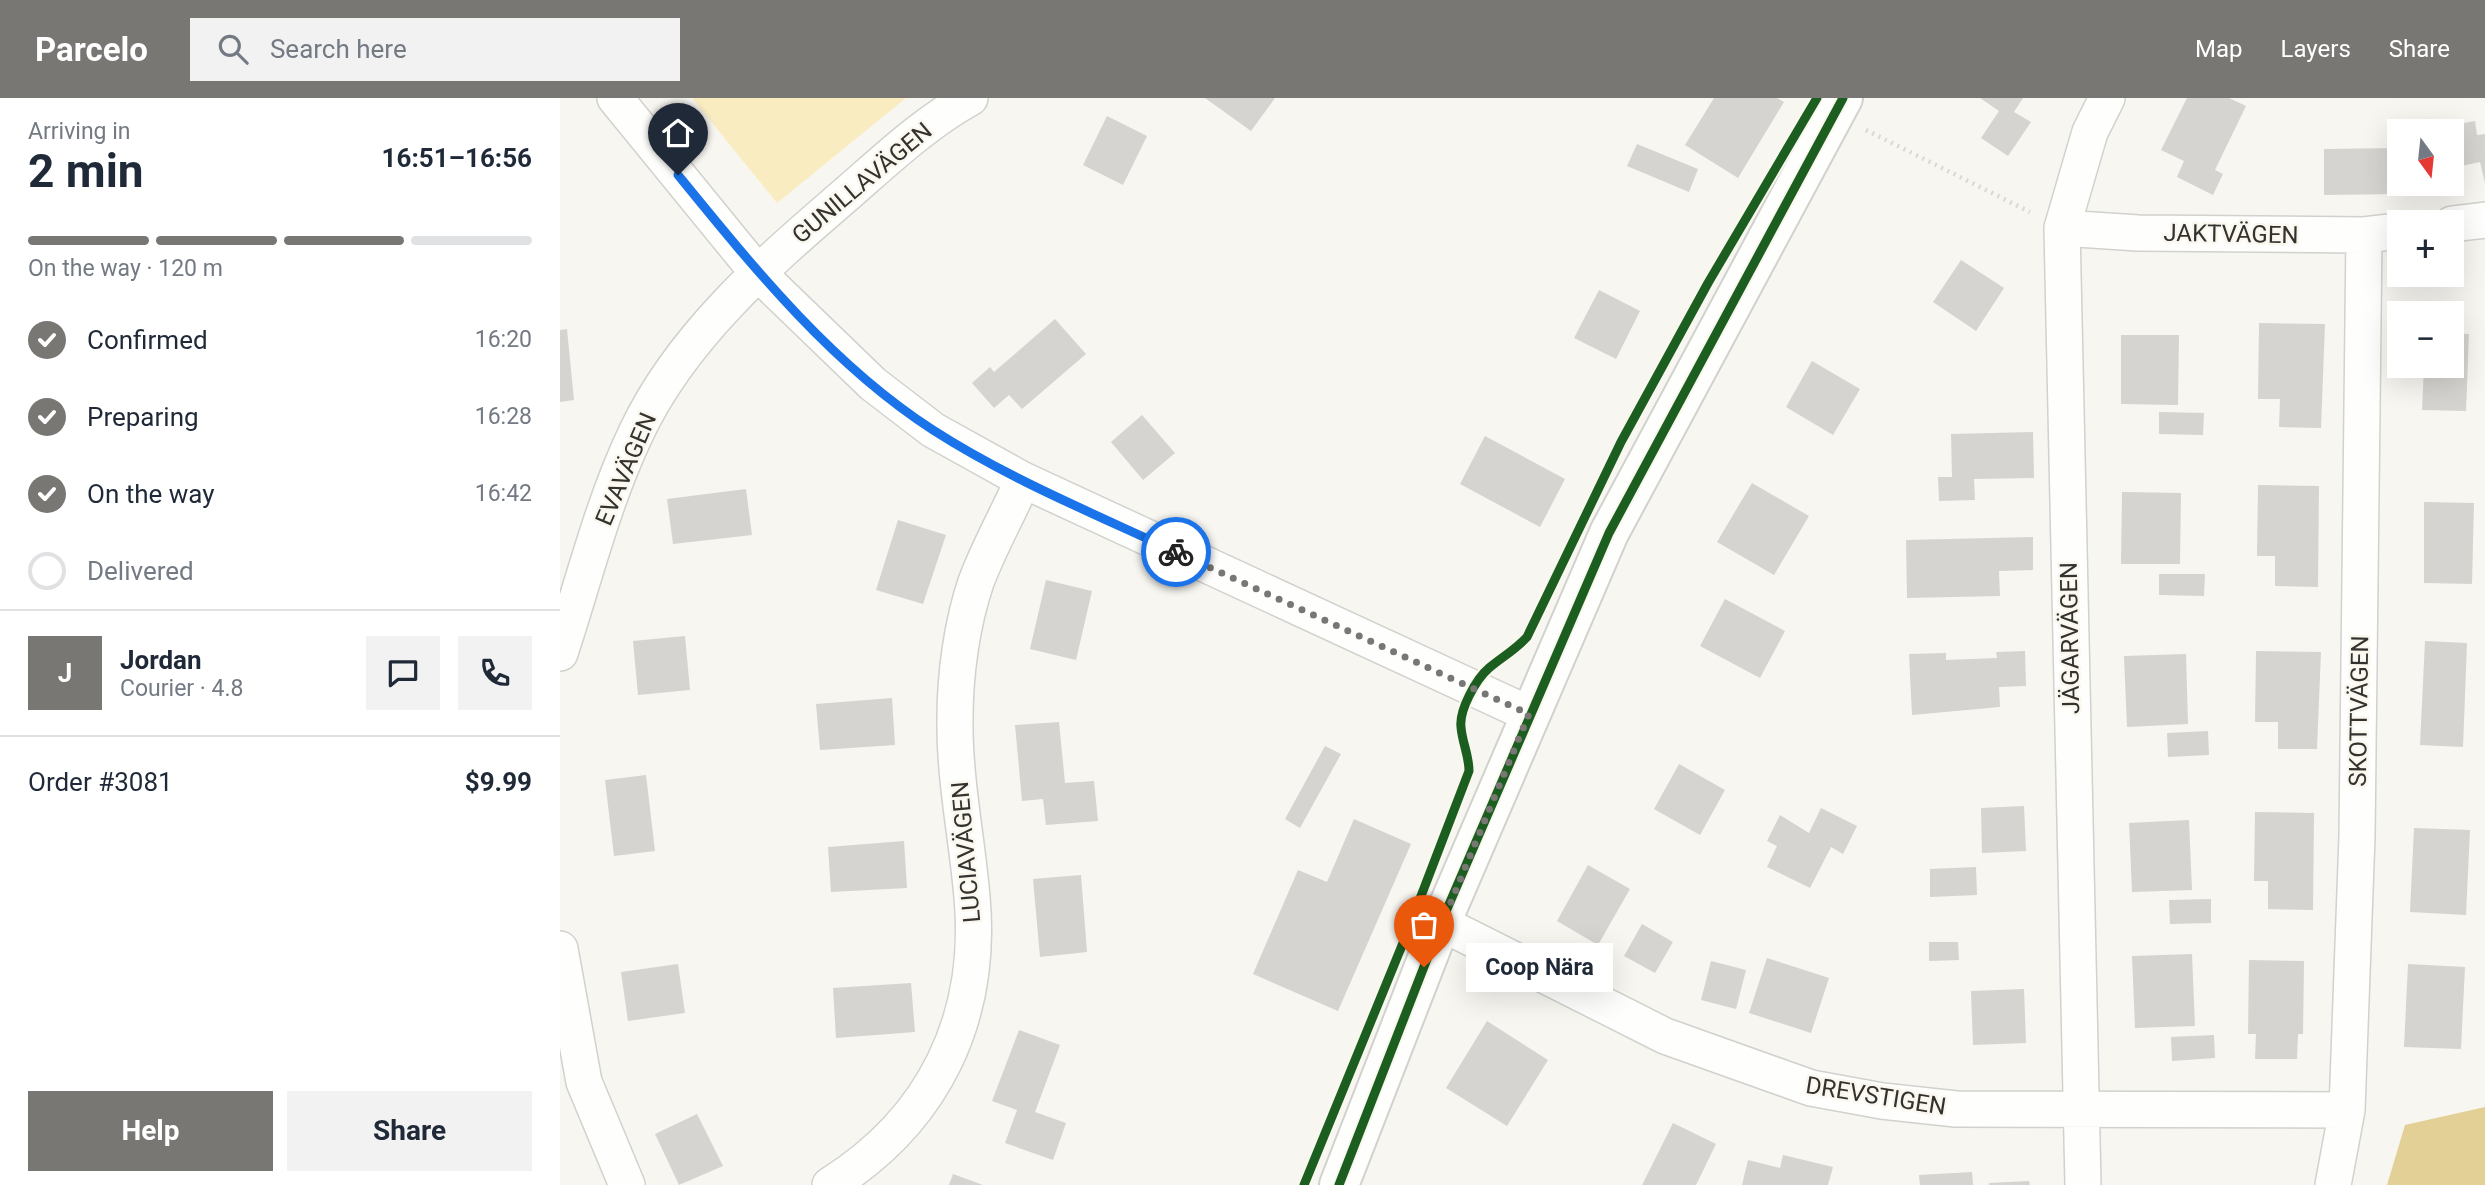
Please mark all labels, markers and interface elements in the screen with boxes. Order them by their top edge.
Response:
search box [190,18,680,81]
text: Parcelo [35,30,148,69]
icon: search [214,30,252,68]
text: Search here [270,34,407,64]
text: Map [2195,35,2243,63]
text: Layers [2281,35,2351,63]
text: Share [2389,35,2450,63]
pin [648,103,708,175]
icon: home [659,114,697,152]
street label: GUNILLAVÄGEN [787,117,937,249]
text: Arriving in [28,118,131,145]
north arrow [2387,119,2464,196]
map controls [2387,119,2464,378]
text: 16:51–16:56 [382,143,532,173]
text: 2 min [28,144,144,198]
button: + [2387,210,2464,287]
street label: JAKTVÄGEN [2163,219,2299,249]
text: On the way · 120 m [28,255,223,282]
button: − [2387,301,2464,378]
icon: check [28,321,66,359]
text: Confirmed [87,325,208,355]
text: 16:20 [475,326,532,353]
icon: check [28,398,66,436]
text: Preparing [87,402,199,432]
text: 16:28 [475,403,532,430]
street label: EVAVÄGEN [590,408,662,530]
icon: check [28,475,66,513]
text: On the way [87,479,215,509]
text: 16:42 [475,480,532,507]
courier [1141,517,1211,587]
icon: bike [1157,533,1195,571]
text: Delivered [87,556,194,586]
street label: JÄGARVÄGEN [2055,562,2085,714]
street label: SKOTTVÄGEN [2344,635,2374,787]
button: chat [366,636,440,710]
button: phone [458,636,532,710]
text: Jordan [120,645,202,675]
text: J [58,658,72,688]
text: Courier · 4.8 [120,675,243,702]
text: Order #3081 [28,767,173,797]
text: $9.99 [465,767,532,797]
street label: LUCIAVÄGEN [946,780,986,924]
pin [1394,895,1454,967]
icon: bag [1405,906,1443,944]
callout: Coop Nära [1466,942,1613,992]
text: Coop Nära [1485,954,1594,981]
street label: DREVSTIGEN [1804,1071,1948,1121]
button: Help [28,1091,273,1171]
button: Share [287,1091,532,1171]

